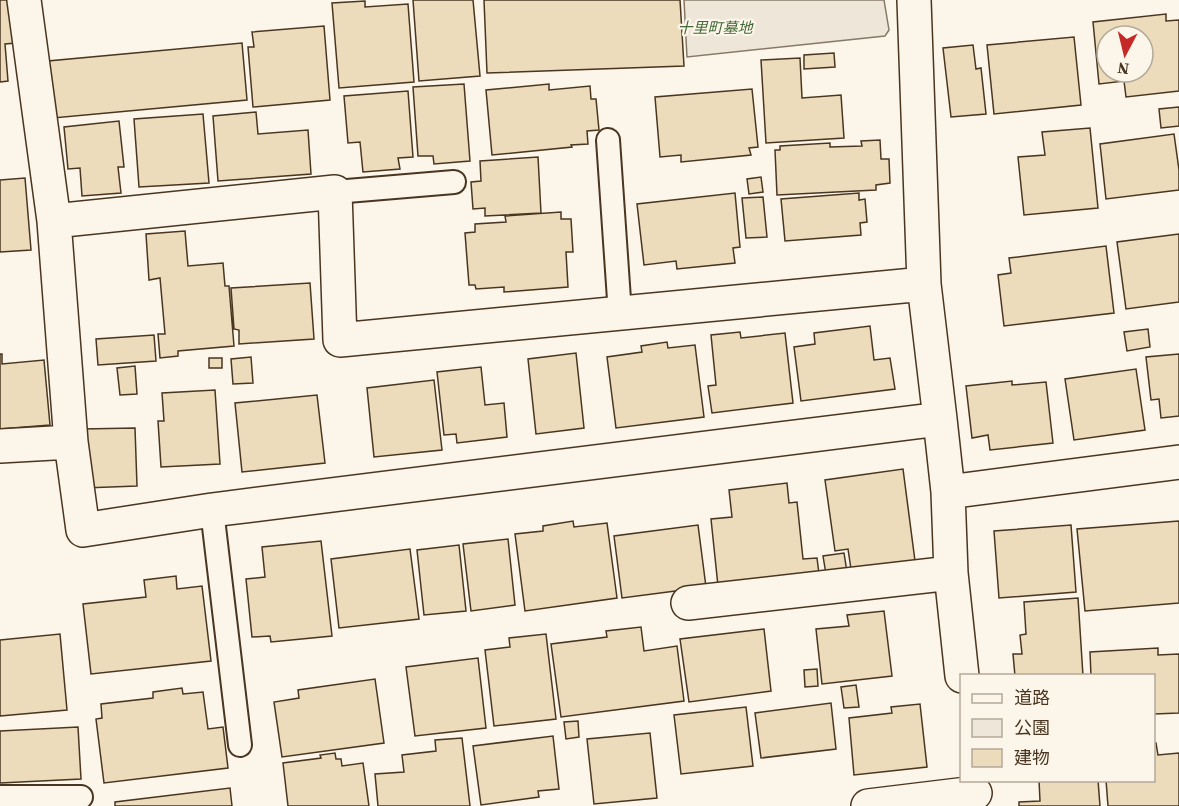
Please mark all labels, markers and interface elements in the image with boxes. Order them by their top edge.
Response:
park label: 十里町墓地 [677,17,754,38]
north arrow [1095,24,1155,84]
text: N [1116,57,1130,81]
legend [960,674,1155,782]
text: 道路 [1014,685,1050,710]
text: 公園 [1014,715,1050,740]
text: 建物 [1014,745,1050,770]

